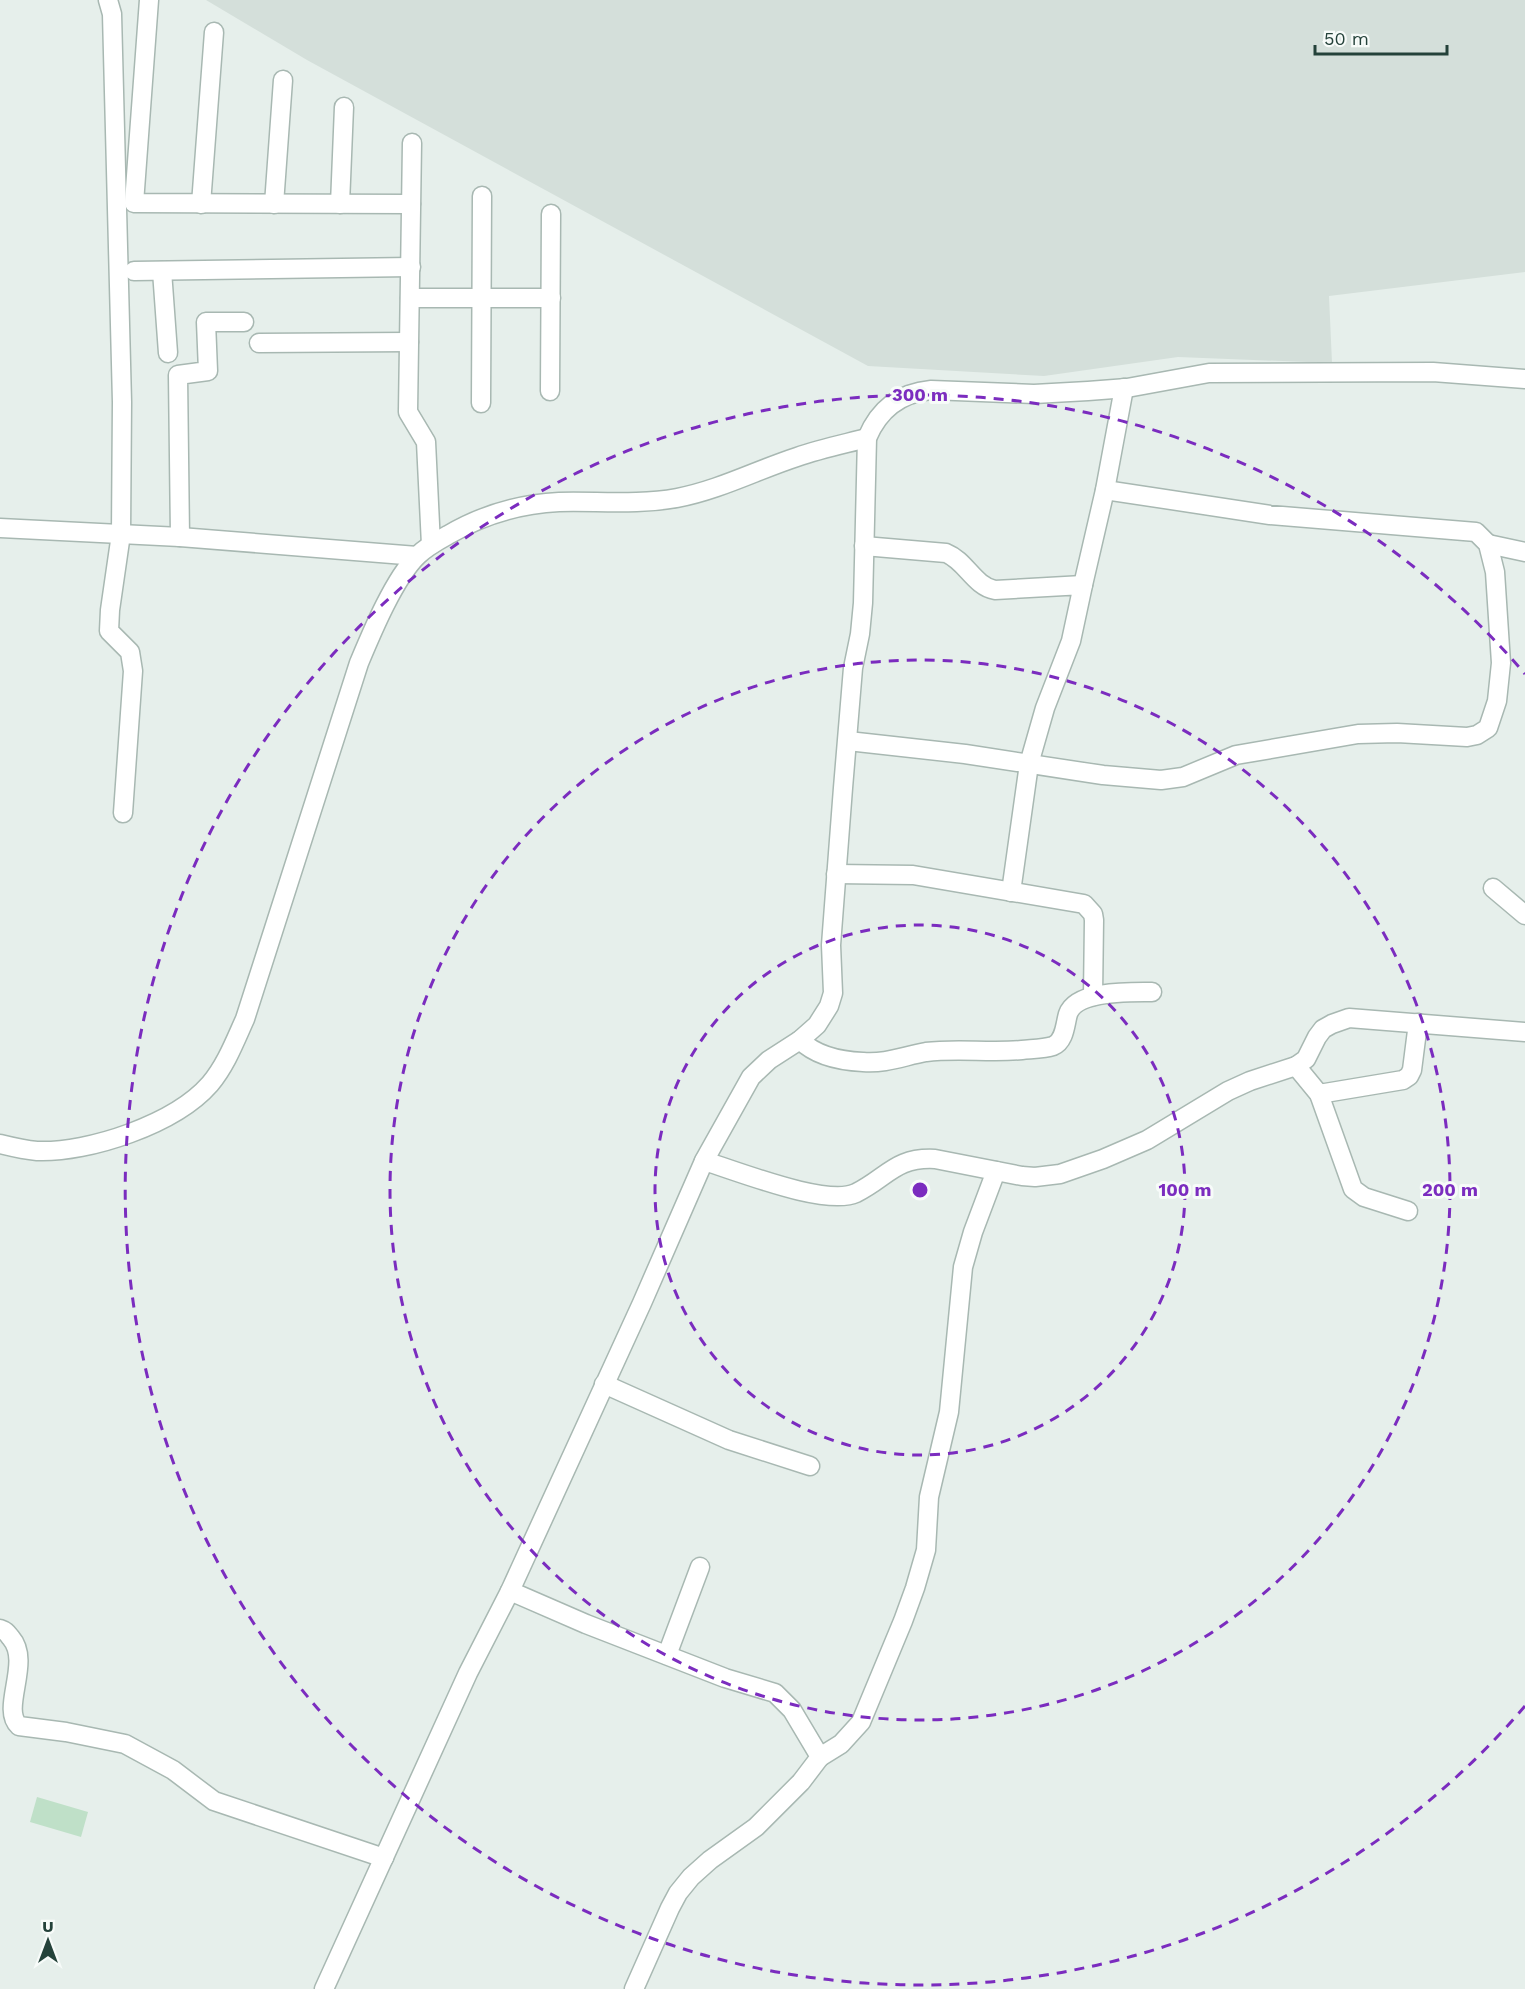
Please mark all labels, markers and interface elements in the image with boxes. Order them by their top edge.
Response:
scale bar [1315,18,1447,56]
text: 50 m [1324,28,1369,49]
text: 300 m [892,384,948,405]
text: 100 m [1158,1179,1212,1200]
text: 200 m [1422,1179,1478,1200]
centre of rings [910,1180,930,1200]
north arrow [18,1911,78,1971]
text: U [42,1917,54,1936]

